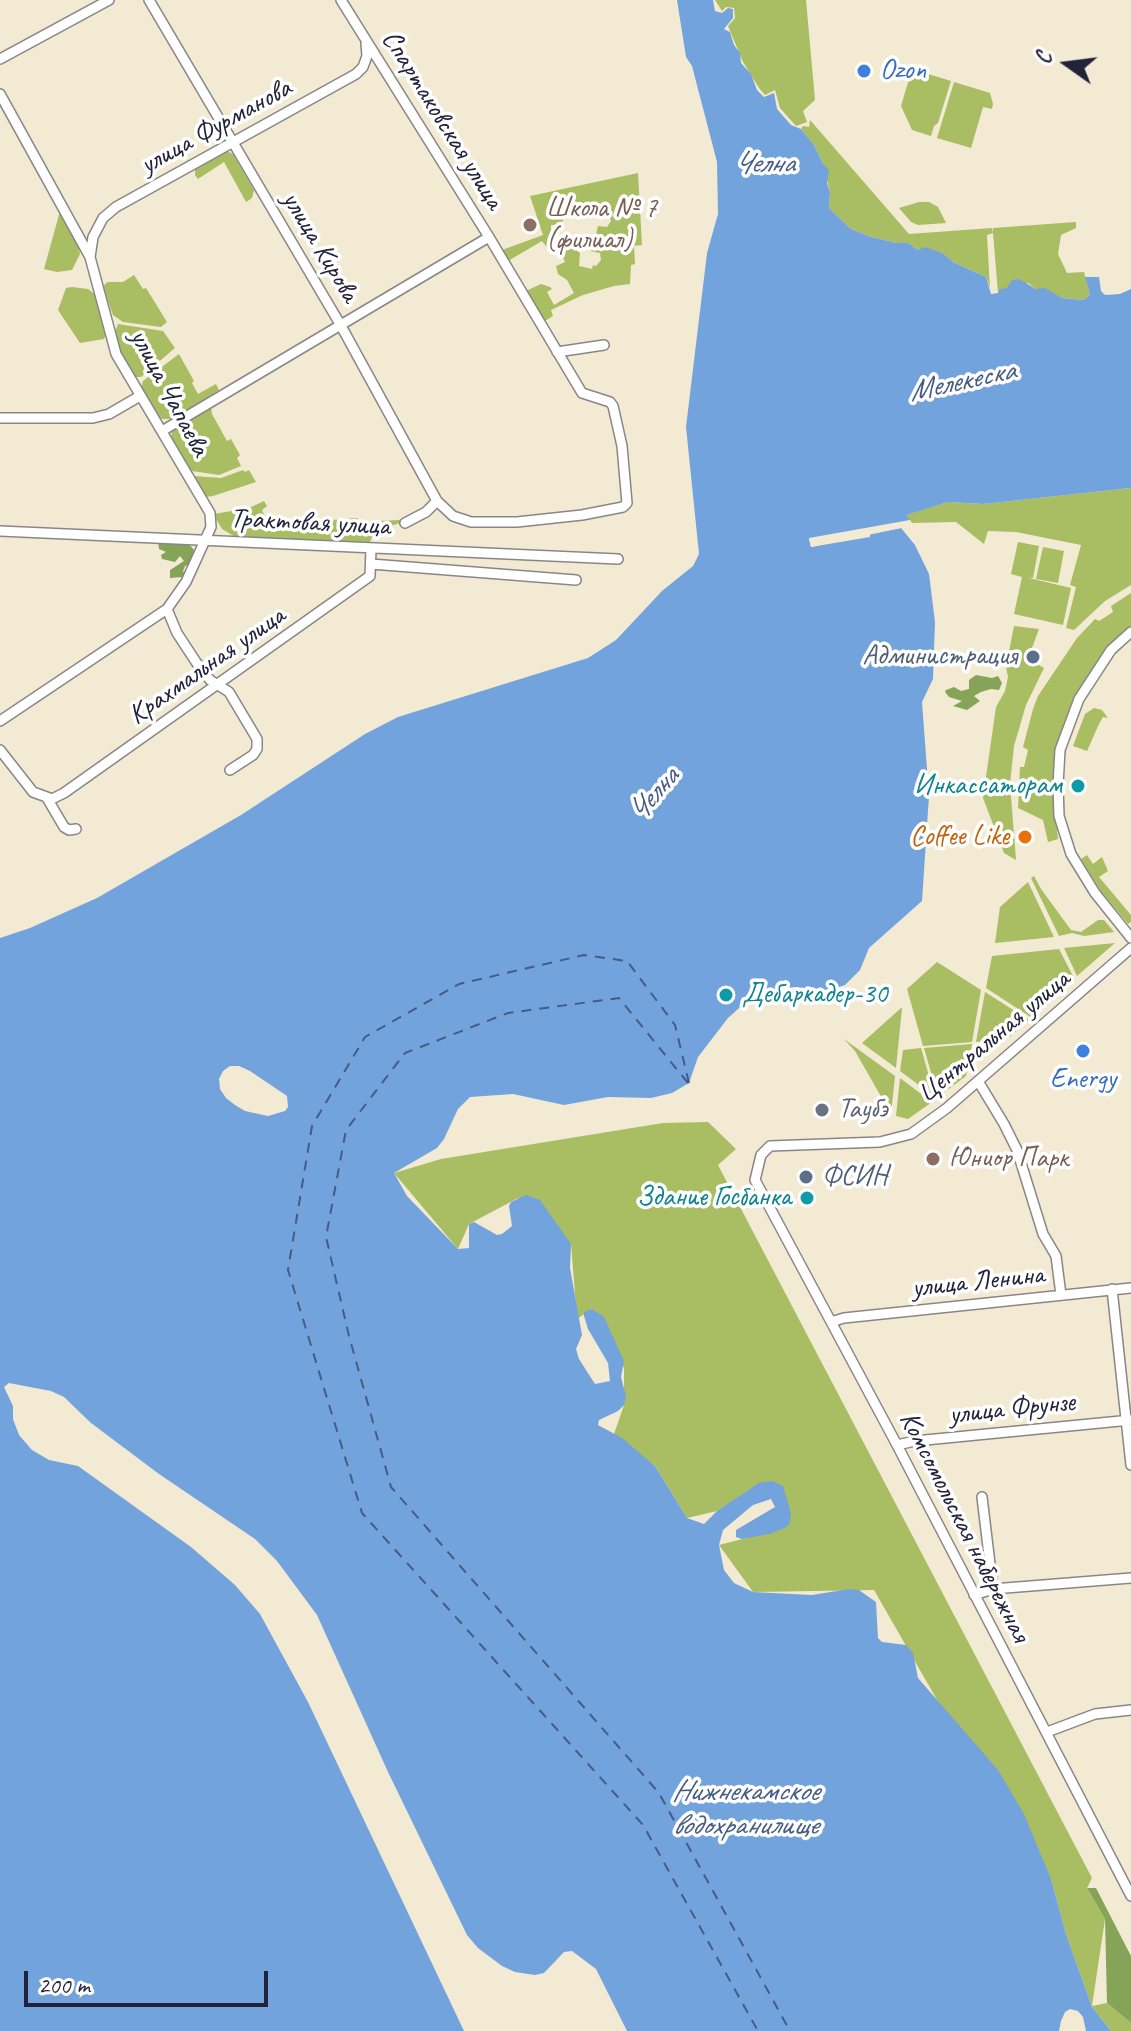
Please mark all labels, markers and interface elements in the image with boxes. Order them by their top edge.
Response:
street label: Спартаковская улица [374,24,510,216]
north arrow [1027,24,1107,104]
text: С [1029,50,1059,67]
place label: Ozon [880,54,926,88]
marker: Ozon [855,62,873,80]
street label: улица Фурманова [134,72,298,182]
water label: Челна [734,146,794,182]
street label: улица Кирова [274,186,366,308]
place label: Школа № 7 (филиал) [546,192,657,258]
marker: Школа № 7 (филиал) [521,216,539,234]
street label: улица Чапаева [122,324,216,462]
water label: Мелекеска [906,353,1018,411]
street label: Трактовая улица [229,502,391,544]
street label: Крахмальная улица [122,600,292,732]
place label: Администрация [863,640,1017,674]
marker: Администрация [1024,648,1042,666]
water label: Челна [621,761,687,829]
place label: Инкассаторам [914,769,1062,803]
marker: Инкассаторам [1069,777,1087,795]
place label: Coffee Like [910,820,1009,854]
marker: Coffee Like [1016,828,1034,846]
street label: Центральная улица [911,963,1077,1111]
place label: Дебаркадер-30 [742,978,887,1012]
marker: Дебаркадер-30 [717,986,735,1004]
marker: Energy [1074,1042,1092,1060]
place label: Energy [1050,1063,1116,1097]
place label: Таубэ [838,1093,887,1127]
marker: Таубэ [813,1101,831,1119]
place label: Юниор Парк [949,1142,1068,1176]
marker: Юниор Парк [924,1150,942,1168]
place label: ФСИН [822,1160,887,1194]
marker: ФСИН [797,1168,815,1186]
place label: Здание Госбанка [637,1181,791,1215]
marker: Здание Госбанка [798,1189,816,1207]
street label: улица Ленина [910,1258,1046,1306]
street label: улица Фрунзе [947,1386,1077,1432]
street label: Комсомольская набережная [891,1406,1037,1648]
water label: Нижнекамское водохранилище [672,1774,818,1844]
scale bar [28,1955,272,2005]
text: 200 m [38,1970,90,2000]

